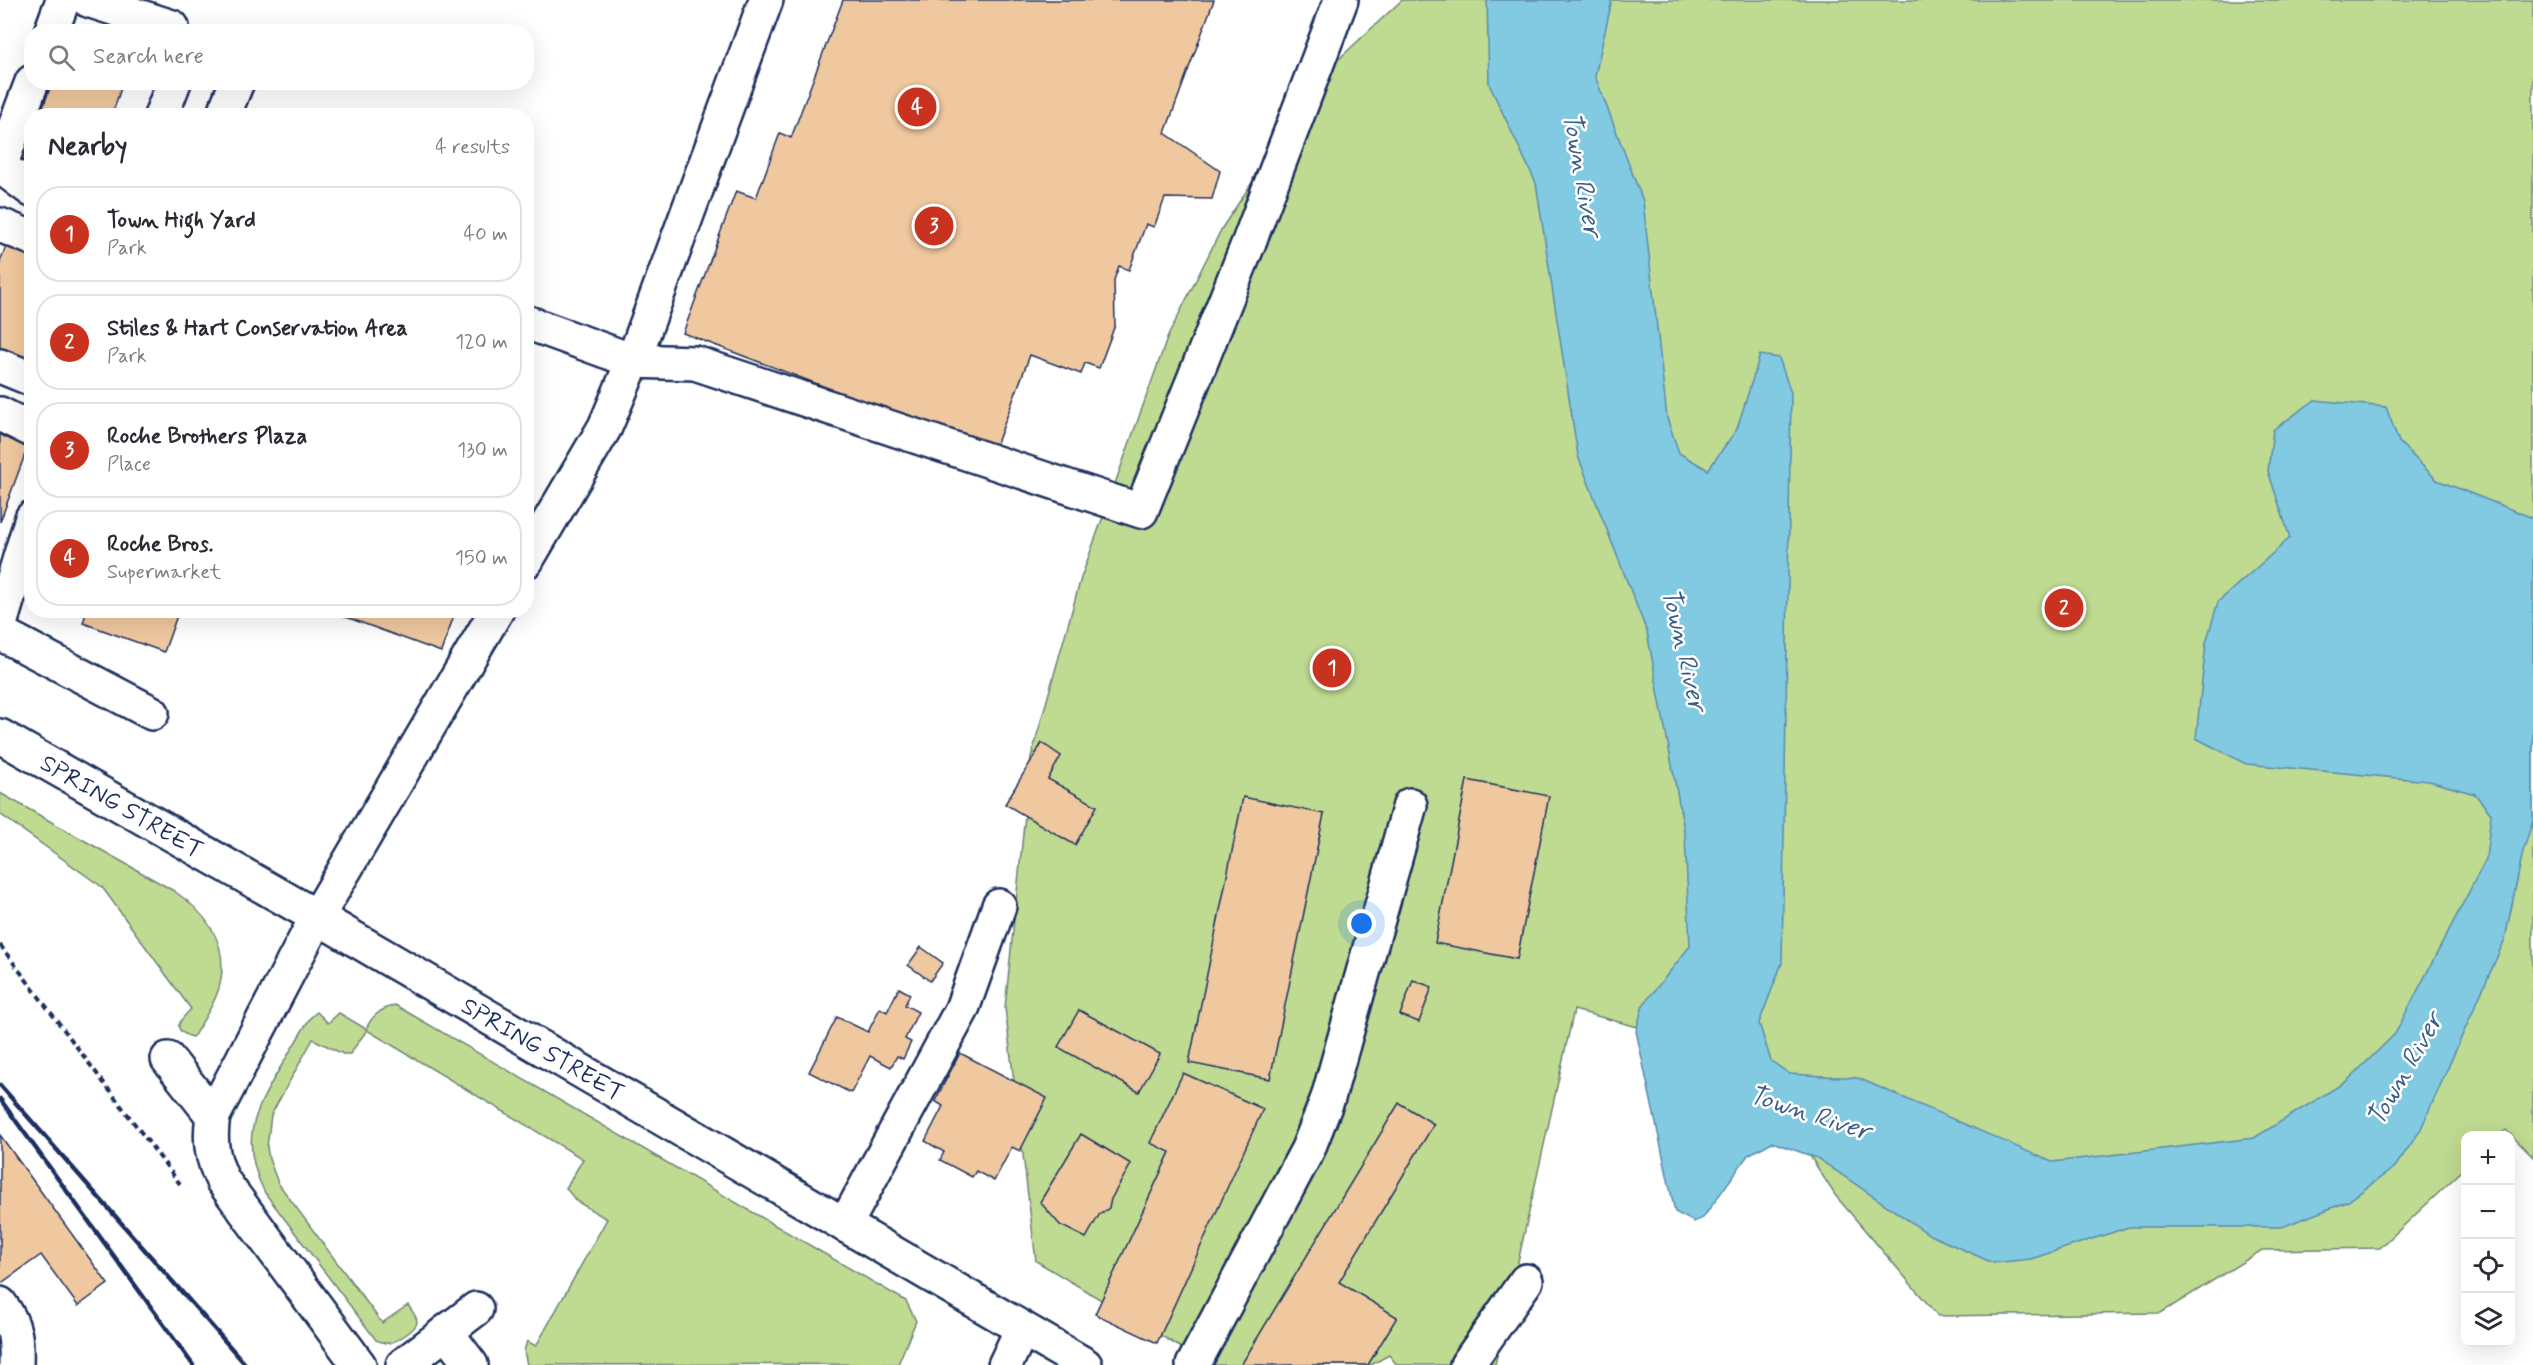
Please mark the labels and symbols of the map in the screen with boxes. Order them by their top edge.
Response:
pin: 4 [898,84,936,130]
water label: Town River [1553,110,1609,243]
pin: 3 [914,204,954,248]
water label: Town River [1652,584,1715,718]
pin: 2 [2044,586,2084,630]
pin: 1 [1312,646,1352,690]
street label: SPRING STREET [34,748,208,866]
your location [1347,909,1376,938]
street label: SPRING STREET [455,991,629,1109]
water label: Town River [2360,1004,2454,1133]
water label: Town River [1744,1078,1878,1151]

